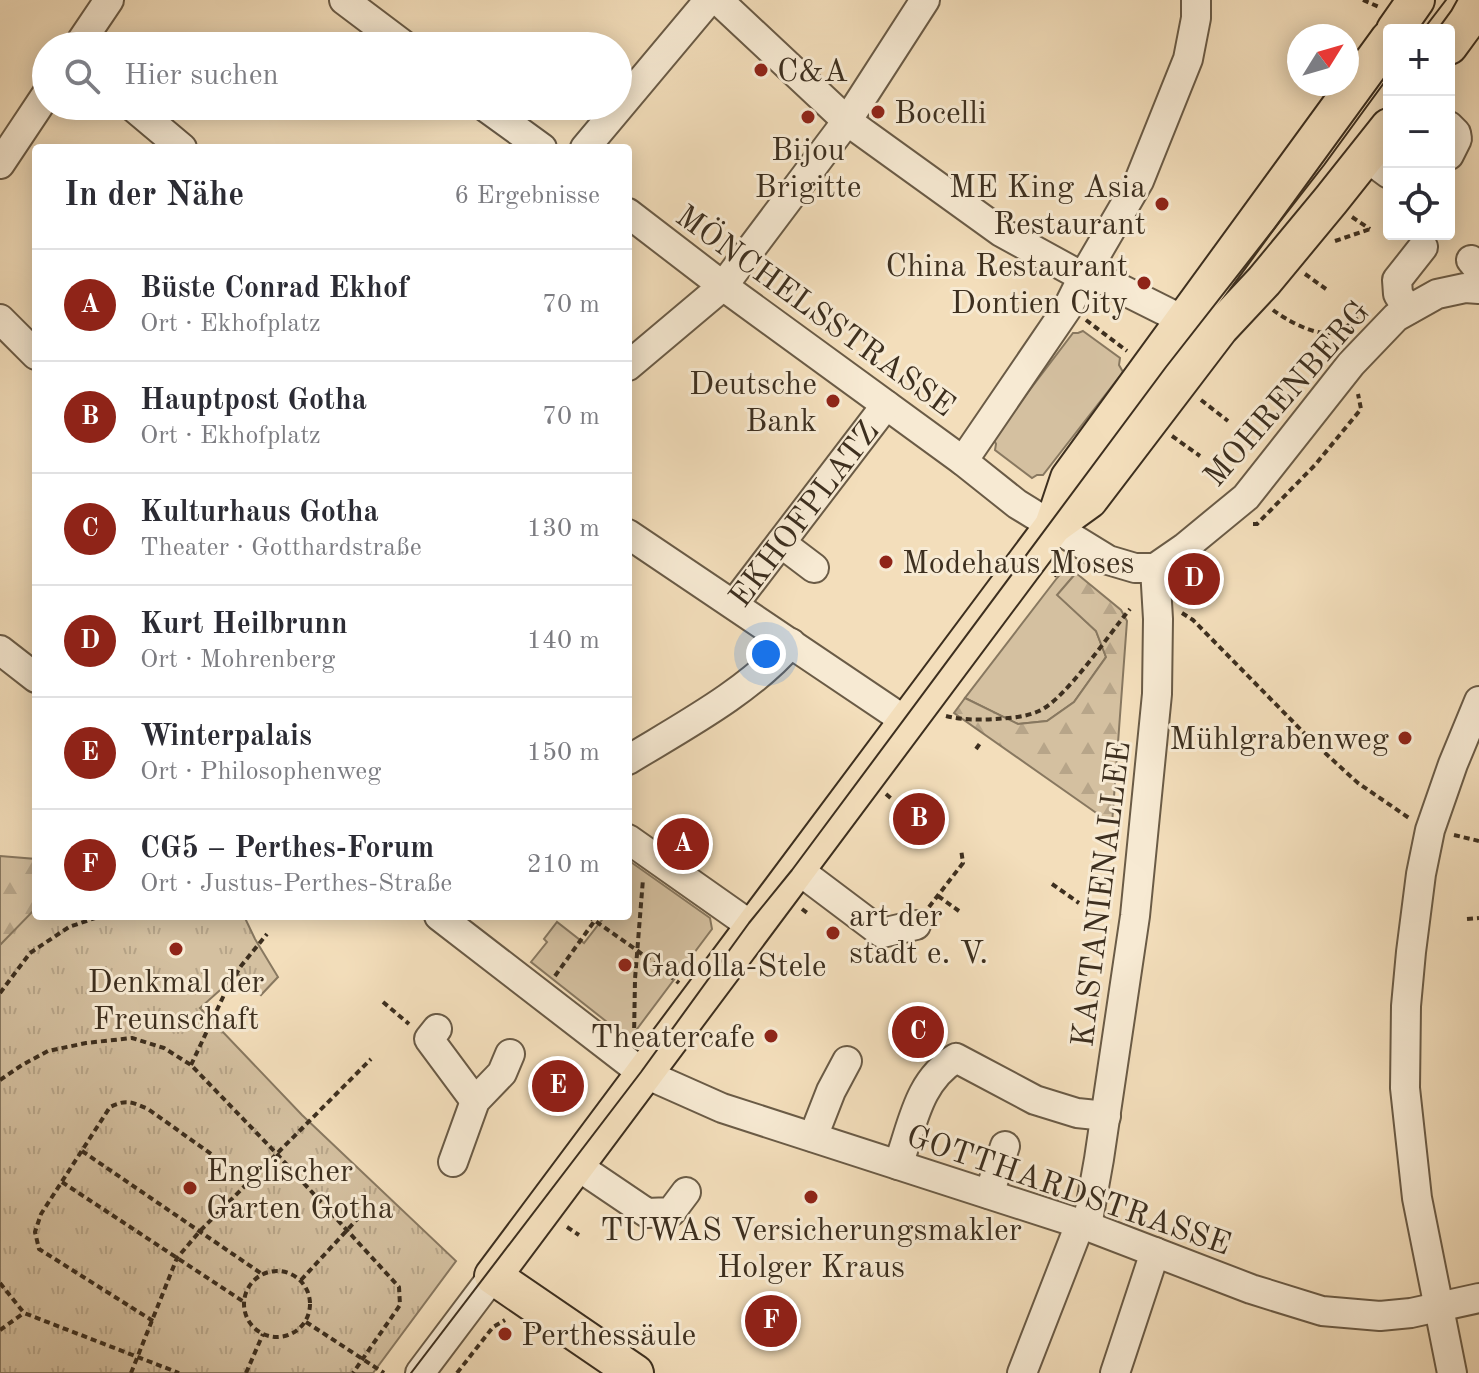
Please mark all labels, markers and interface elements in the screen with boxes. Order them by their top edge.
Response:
north arrow [1287,24,1359,96]
map controls [1383,24,1455,240]
button: + [1383,24,1455,96]
search box [32,32,632,120]
icon: search [60,54,104,98]
place label: C&A [777,57,848,89]
text: Hier suchen [124,61,279,91]
marker: C&A [752,61,770,79]
button: − [1383,96,1455,168]
place label: Bocelli [894,99,987,131]
marker: Bocelli [869,103,887,121]
marker: Bijou Brigitte [799,108,817,126]
place label: Bijou Brigitte [755,136,861,205]
button: locate [1383,168,1455,240]
place label: ME King Asia Restaurant [949,173,1146,242]
text: In der Nähe [64,179,244,213]
text: 6 Ergebnisse [454,183,600,209]
marker: ME King Asia Restaurant [1153,195,1171,213]
street label: MÖNCHELSSTRASSE [669,197,962,424]
place label: China Restaurant Dontien City [885,252,1128,321]
text: Büste Conrad Ekhof [140,274,409,304]
marker: China Restaurant Dontien City [1135,274,1153,292]
text: A [80,292,100,318]
text: 70 m [542,292,600,318]
street label: MOHRENBERG [1199,296,1377,494]
text: Ort · Ekhofplatz [140,311,321,337]
place label: Deutsche Bank [689,370,817,439]
text: Hauptpost Gotha [140,386,367,416]
marker: Deutsche Bank [824,392,842,410]
text: B [81,404,99,430]
text: 70 m [542,404,600,430]
street label: EKHOFPLATZ [725,416,886,614]
text: Ort · Ekhofplatz [140,423,321,449]
text: Kulturhaus Gotha [140,498,379,528]
text: C [81,516,99,542]
text: 130 m [527,516,600,542]
text: Theater · Gotthardstraße [140,535,422,561]
place label: Modehaus Moses [902,549,1134,581]
pin: D [1168,549,1220,609]
marker: Modehaus Moses [877,553,895,571]
text: Kurt Heilbrunn [140,610,348,640]
text: D [80,628,100,654]
text: 140 m [527,628,600,654]
your location [746,634,786,674]
text: Ort · Mohrenberg [140,647,335,673]
text: Winterpalais [140,722,312,752]
place label: Mühlgrabenweg [1169,725,1389,757]
marker: Mühlgrabenweg [1396,729,1414,747]
text: E [81,740,99,766]
text: 150 m [527,740,600,766]
street label: KASTANIENALLEE [1068,740,1138,1049]
text: Ort · Philosophenweg [140,759,381,785]
pin: B [893,789,945,849]
pin: A [657,814,709,874]
text: CG5 – Perthes-Forum [140,834,434,864]
text: F [81,852,99,878]
text: 210 m [527,852,600,878]
text: Ort · Justus-Perthes-Straße [140,871,452,897]
place label: art der stadt e. V. [849,902,988,971]
marker: art der stadt e. V. [824,924,842,942]
marker: Denkmal der Freunschaft [167,940,185,958]
place label: Gadolla-Stele [641,952,826,984]
marker: Gadolla-Stele [616,956,634,974]
place label: Denkmal der Freunschaft [88,968,264,1037]
pin: C [892,1002,944,1062]
place label: Theatercafe [590,1023,755,1055]
marker: Theatercafe [762,1027,780,1045]
pin: E [532,1056,584,1116]
street label: GOTTHARDSTRASSE [902,1121,1234,1262]
place label: Englischer Garten Gotha [206,1157,394,1226]
marker: Englischer Garten Gotha [181,1179,199,1197]
marker: TUWAS Versicherungsmakler Holger Kraus [802,1188,820,1206]
place label: TUWAS Versicherungsmakler Holger Kraus [600,1216,1022,1285]
pin: F [745,1291,797,1351]
place label: Perthessäule [521,1321,696,1353]
marker: Perthessäule [496,1325,514,1343]

